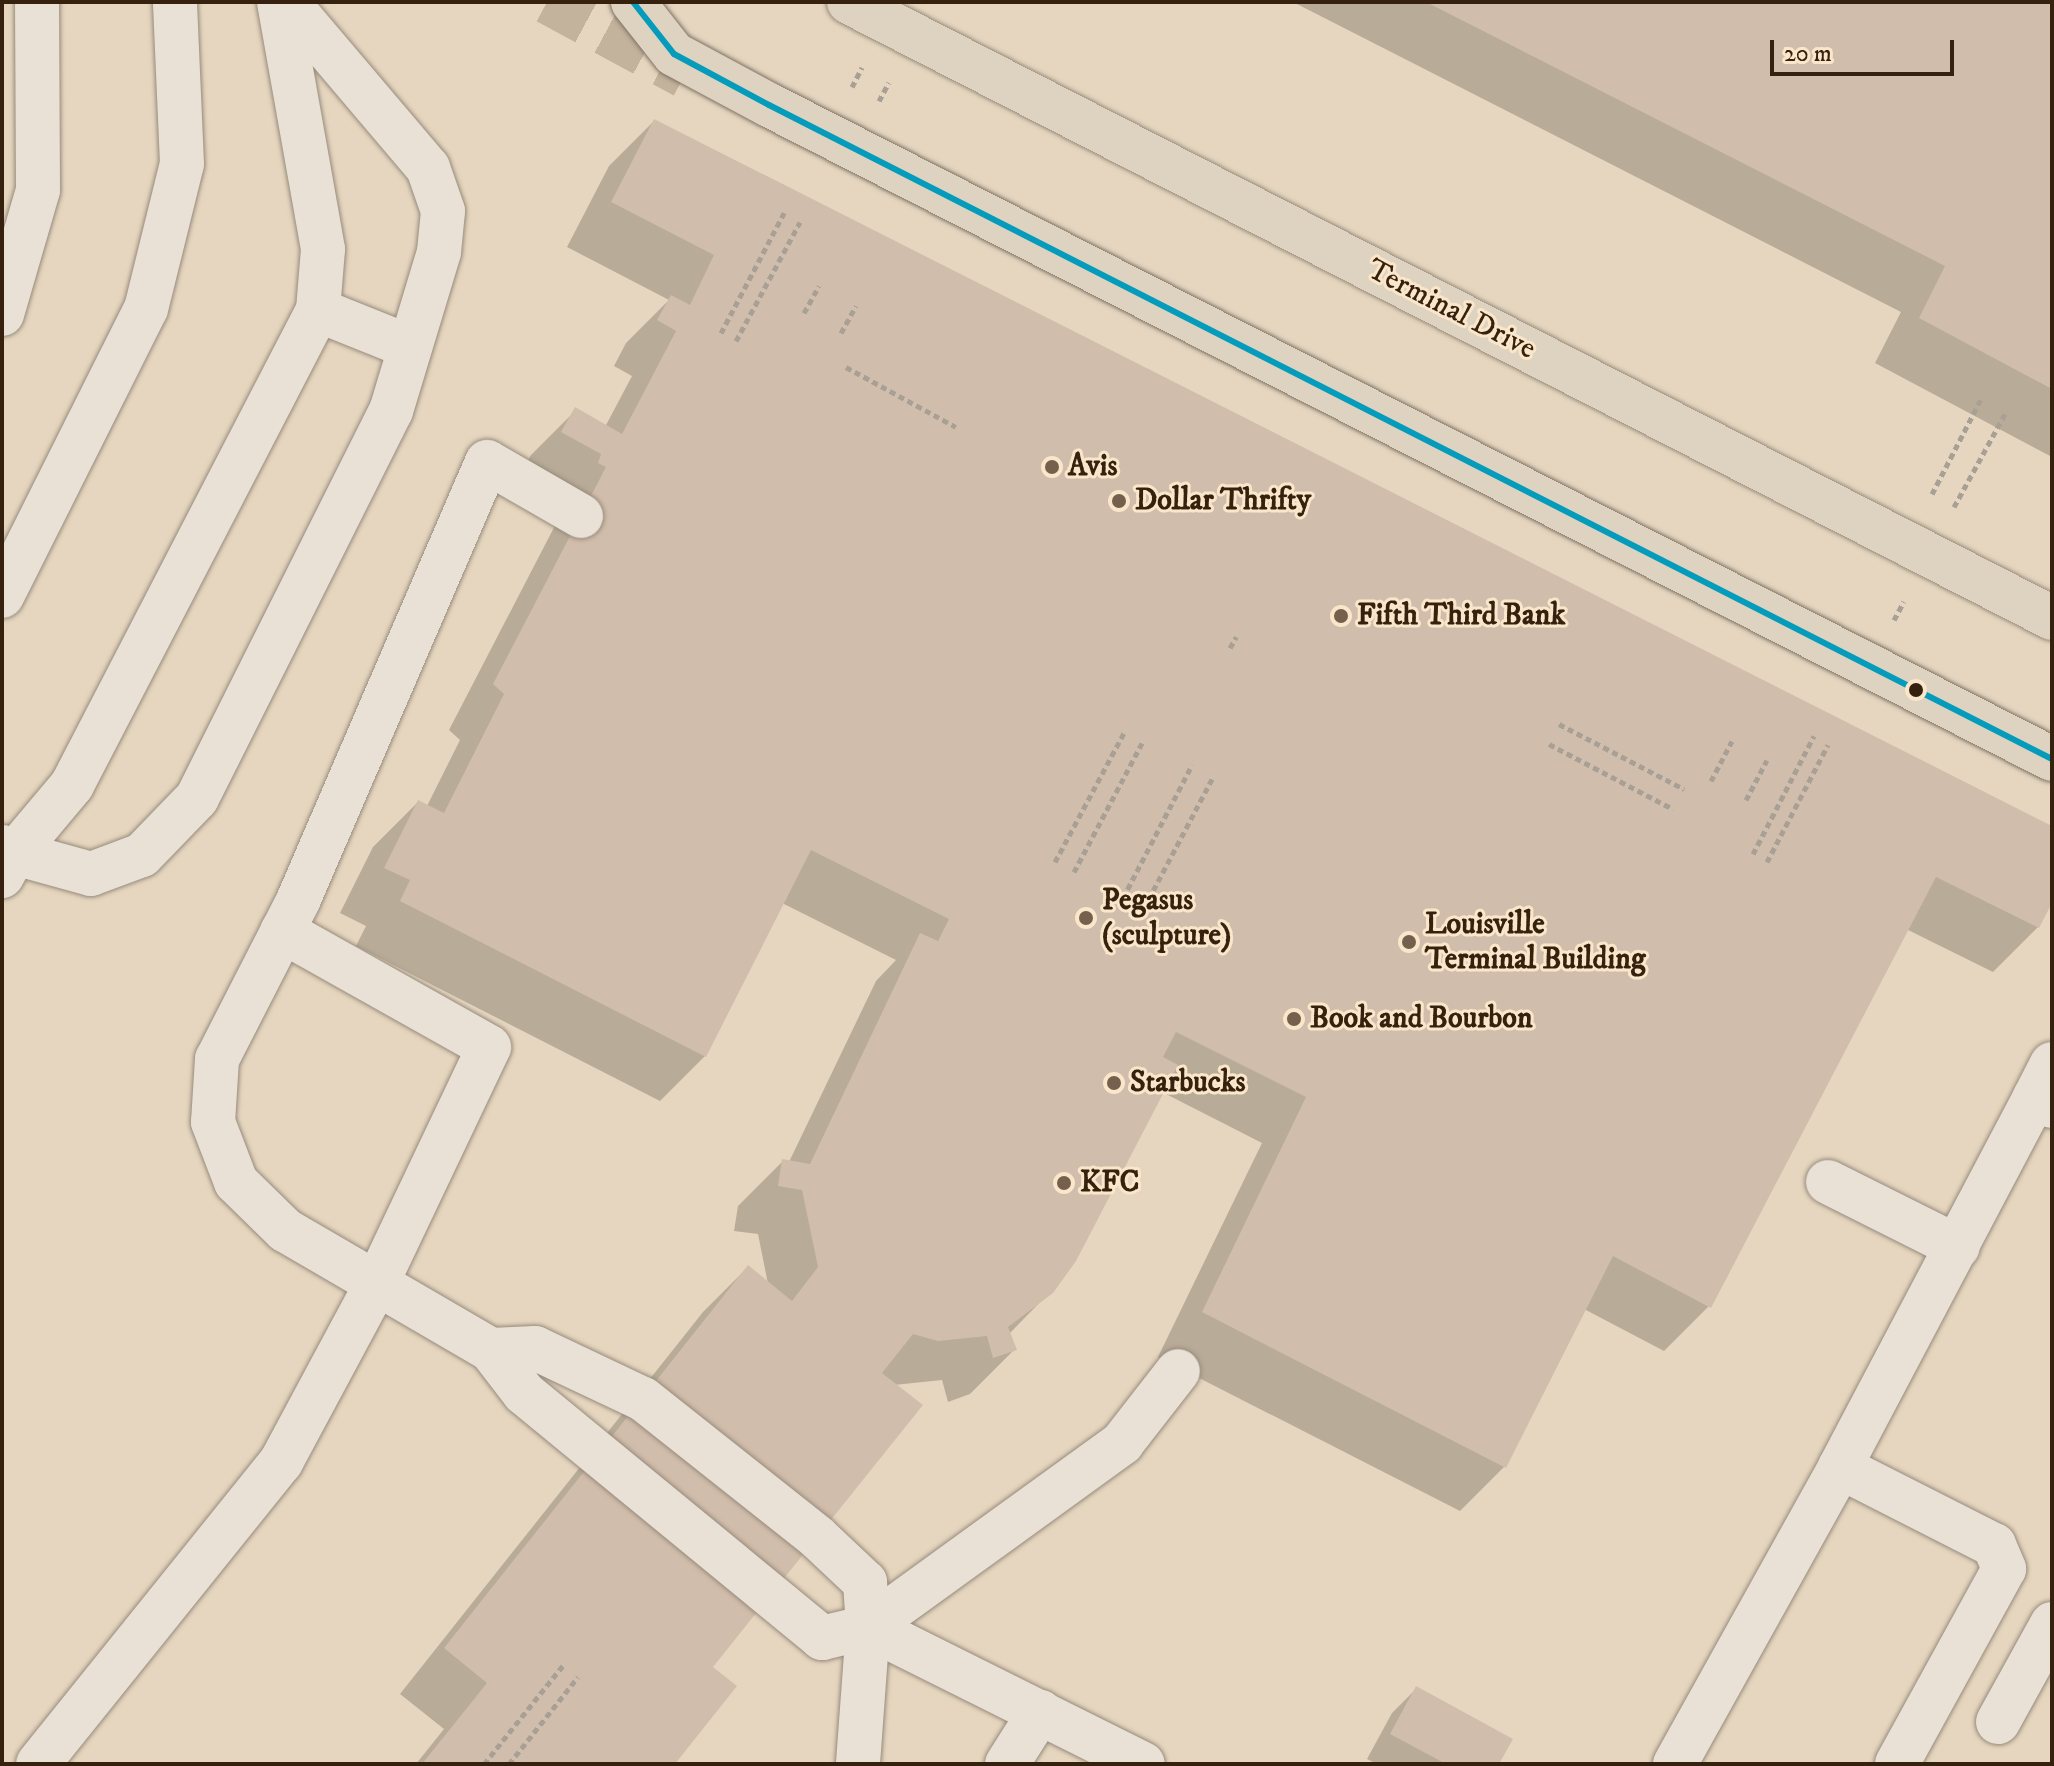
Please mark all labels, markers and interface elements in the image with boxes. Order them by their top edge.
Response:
scale bar [1774,24,1958,74]
text: 20 m [1784,39,1832,69]
street label: Terminal Drive [1361,252,1541,368]
place label: Avis [1068,449,1117,485]
marker: Avis [1043,458,1061,476]
place label: Dollar Thrifty [1135,483,1311,519]
marker: Dollar Thrifty [1110,492,1128,510]
place label: Fifth Third Bank [1357,598,1565,634]
marker: Fifth Third Bank [1332,607,1350,625]
unlabelled marker [1908,682,1924,698]
place label: Pegasus (sculpture) [1102,883,1231,954]
place label: Louisville Terminal Building [1425,907,1646,978]
marker: Pegasus (sculpture) [1077,909,1095,927]
marker: Louisville Terminal Building [1400,933,1418,951]
place label: Book and Bourbon [1310,1001,1533,1037]
marker: Book and Bourbon [1285,1010,1303,1028]
place label: Starbucks [1130,1065,1246,1101]
marker: Starbucks [1105,1074,1123,1092]
place label: KFC [1080,1165,1139,1201]
marker: KFC [1055,1174,1073,1192]

